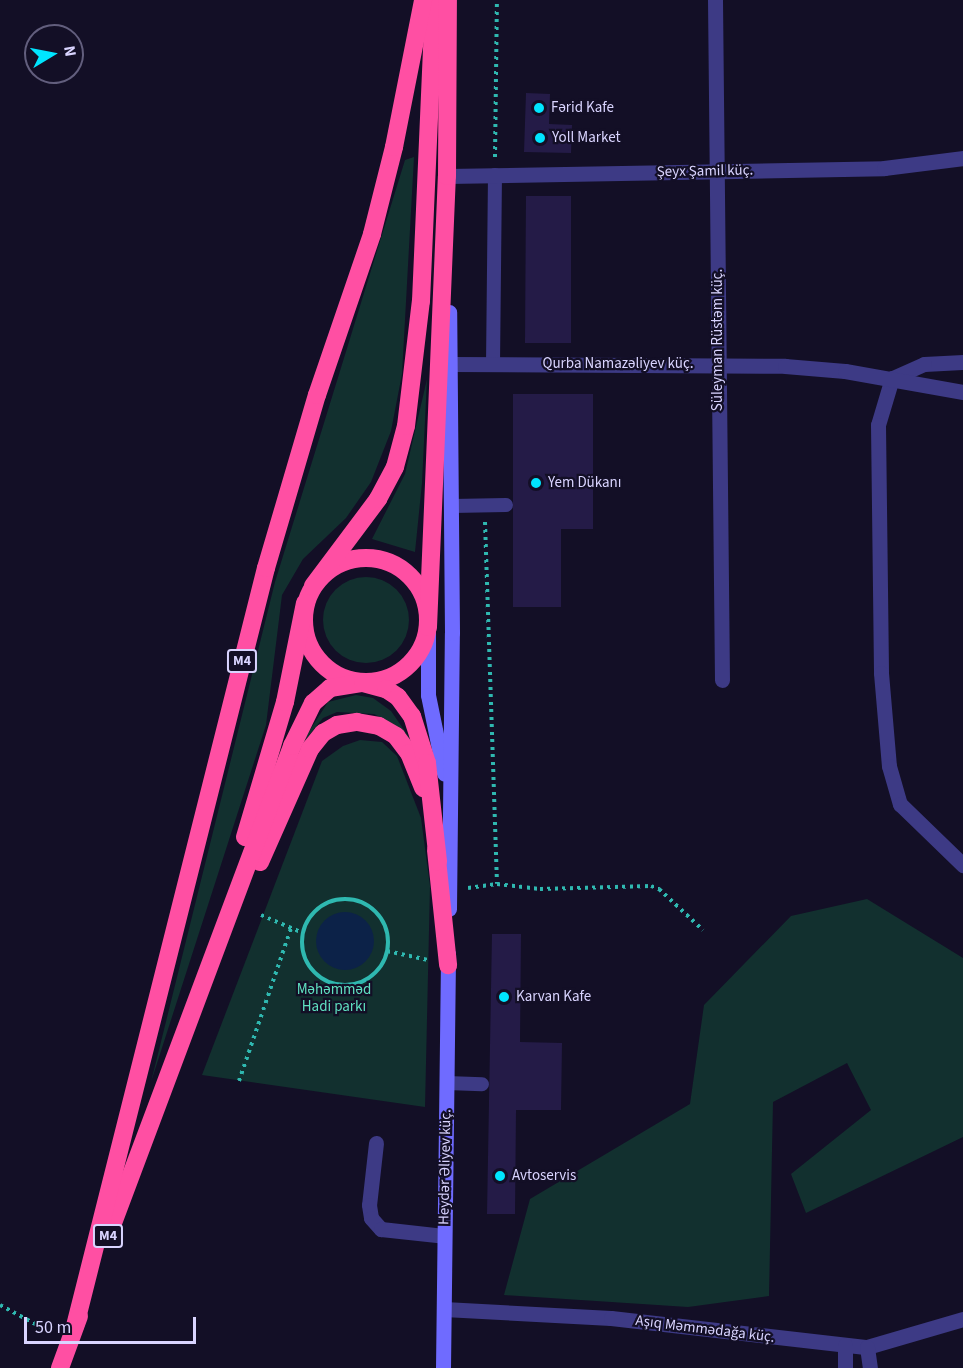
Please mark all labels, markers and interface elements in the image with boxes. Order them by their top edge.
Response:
north arrow [24,24,84,84]
text: N [58,44,82,58]
place label: Fərid Kafe [551,99,614,117]
marker: Fərid Kafe [532,101,546,115]
place label: Yoll Market [552,129,620,147]
marker: Yoll Market [533,131,547,145]
street label: Şeyx Şamil küç. [657,161,753,181]
street label: Süleyman Rüstəm küç. [709,269,727,411]
street label: Qurba Namazəliyev küç. [543,355,693,373]
place label: Yem Dükanı [548,474,622,492]
marker: Yem Dükanı [529,476,543,490]
road number: M4 [226,650,258,672]
park label: Məhəmməd Hadi parkı [297,980,371,1015]
place label: Karvan Kafe [516,988,591,1006]
marker: Karvan Kafe [497,990,511,1004]
street label: Heydər Əliyev küç. [435,1109,455,1225]
place label: Avtoservis [512,1167,576,1185]
marker: Avtoservis [493,1169,507,1183]
road number: M4 [92,1225,124,1247]
scale bar [27,1305,200,1343]
street label: Aşıq Məmmədağa küç. [634,1312,776,1346]
text: 50 m [35,1315,71,1340]

